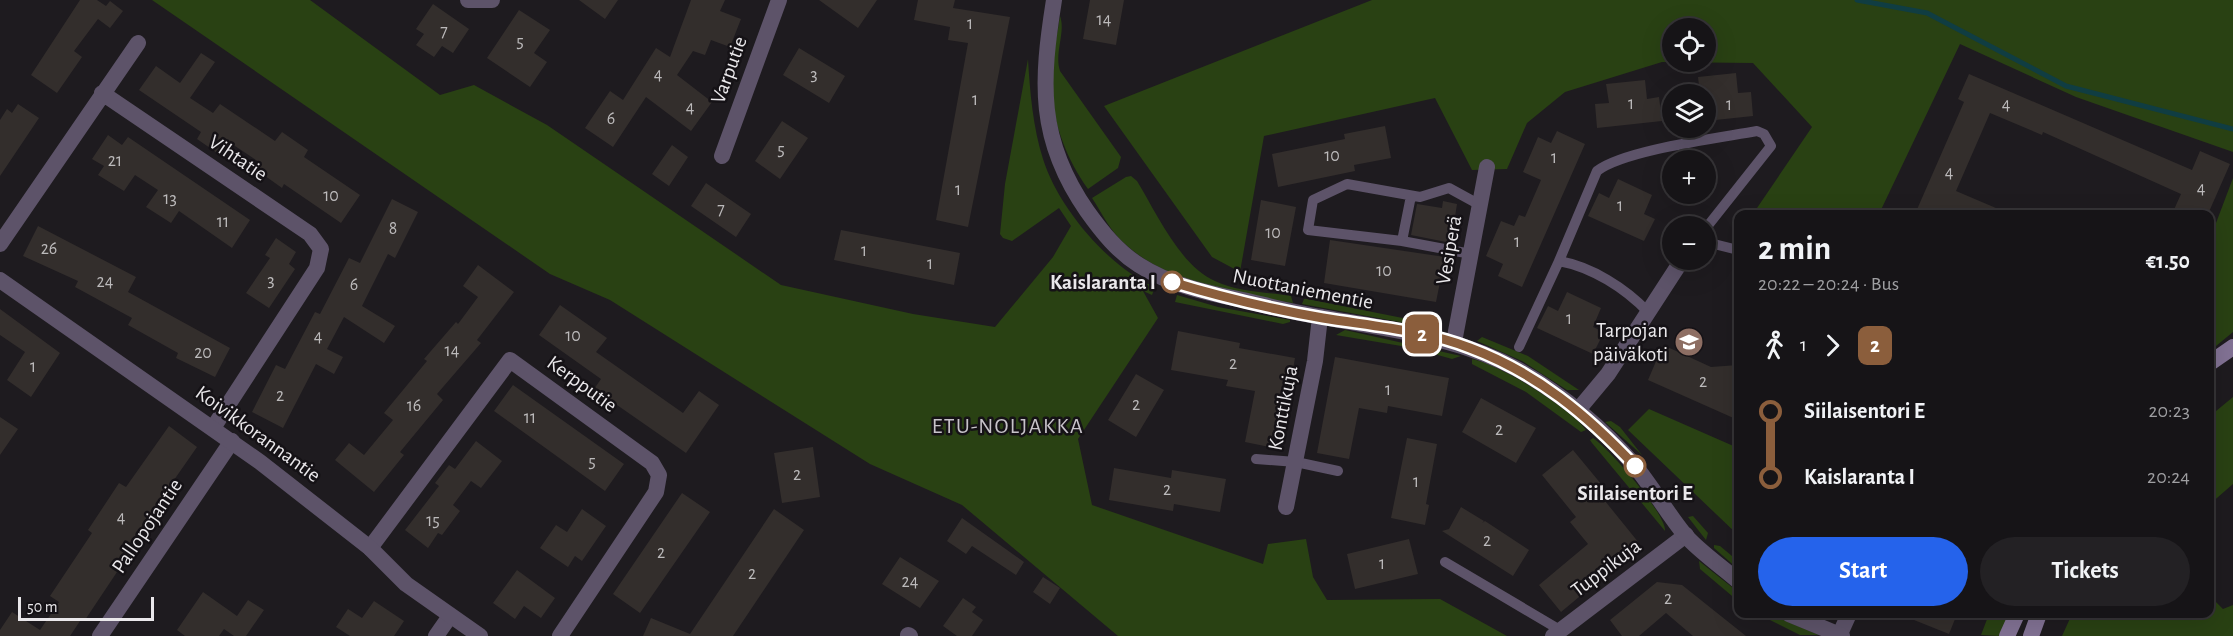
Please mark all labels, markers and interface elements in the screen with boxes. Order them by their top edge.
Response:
house number: 14 [1097,11,1112,29]
house number: 1 [967,15,973,33]
map controls [1662,18,1716,270]
button: locate [1662,18,1716,72]
house number: 7 [440,23,448,41]
house number: 5 [516,33,524,51]
street label: Varputie [707,34,751,106]
house number: 4 [654,66,663,84]
house number: 3 [810,66,818,84]
button: layers [1662,84,1716,138]
house number: 1 [972,91,978,109]
house number: 1 [1628,95,1634,113]
house number: 1 [1726,96,1732,114]
house number: 4 [2002,96,2011,114]
house number: 4 [686,99,695,117]
house number: 6 [607,110,615,128]
street label: Vihtatie [205,131,271,185]
house number: 5 [777,141,785,159]
house number: 10 [1324,147,1340,165]
house number: 1 [1551,149,1557,167]
button: + [1662,150,1716,204]
house number: 21 [108,152,122,170]
house number: 4 [1945,164,1954,182]
house number: 4 [2197,180,2206,198]
house number: 1 [955,181,961,199]
house number: 10 [323,187,339,205]
house number: 13 [163,190,177,208]
house number: 1 [1617,197,1623,215]
house number: 7 [717,201,725,219]
house number: 11 [217,213,229,231]
street label: Vesiperä [1433,213,1465,286]
button: − [1662,216,1716,270]
house number: 8 [389,220,397,238]
house number: 10 [1265,224,1281,242]
house number: 1 [1514,233,1520,251]
text: 2 min [1758,233,1831,266]
house number: 26 [41,240,57,258]
house number: 1 [861,242,867,260]
text: €1.50 [2146,250,2190,272]
house number: 1 [927,255,933,273]
house number: 10 [1376,262,1392,280]
street label: Nuottaniementie [1231,265,1375,313]
marker: Kaislaranta I [1161,271,1183,293]
house number: 3 [267,272,275,290]
place label: Kaislaranta I [1050,272,1156,293]
house number: 24 [97,273,114,291]
text: 20:22 – 20:24 · Bus [1758,274,1899,294]
house number: 6 [350,276,358,294]
house number: 1 [1566,310,1572,328]
line badge: 2 [1402,314,1442,354]
place label: Tarpojan päiväkoti [1593,320,1668,365]
text: 2 [1417,324,1427,345]
school or university icon: Tarpojan päiväkoti [1673,326,1705,358]
house number: 10 [565,327,581,345]
house number: 4 [314,328,323,346]
icon: walk [1758,329,1791,362]
icon: forward [1816,329,1849,362]
text: 1 [1800,335,1807,355]
text: 2 [1870,335,1880,356]
house number: 14 [445,342,460,360]
house number: 20 [194,344,212,362]
street label: Kerpputie [543,352,621,416]
house number: 2 [1229,355,1237,373]
house number: 1 [30,358,36,376]
street label: Konttikuja [1264,364,1302,452]
house number: 2 [1699,373,1707,391]
house number: 1 [1385,381,1391,399]
street label: Koivikkorannantie [192,382,324,486]
house number: 2 [276,387,284,405]
house number: 2 [1132,396,1140,414]
house number: 16 [407,397,421,415]
text: Siilaisentori E [1804,400,1925,422]
text: 20:23 [2148,401,2190,421]
house number: 11 [524,409,536,427]
district label: ETU-NOLJAKKA [932,415,1084,437]
house number: 2 [1495,421,1503,439]
house number: 5 [588,453,596,471]
marker: Siilaisentori E [1624,455,1646,477]
house number: 2 [793,466,801,484]
text: Kaislaranta I [1804,466,1915,488]
text: 20:24 [2147,467,2190,487]
house number: 1 [1413,473,1419,491]
street label: Pallopojantie [108,475,186,577]
house number: 2 [1163,481,1171,499]
place label: Siilaisentori E [1577,483,1693,504]
house number: 4 [117,509,126,527]
house number: 15 [426,512,440,530]
house number: 2 [1483,532,1491,550]
street label: Tuppikuja [1567,535,1645,601]
button: Start [1758,537,1968,606]
button: Tickets [1980,537,2190,606]
house number: 2 [657,544,665,562]
house number: 1 [1379,555,1385,573]
house number: 2 [748,565,756,583]
house number: 24 [902,573,919,591]
house number: 2 [1664,590,1672,608]
scale bar [18,594,154,622]
text: 50 m [27,599,58,615]

